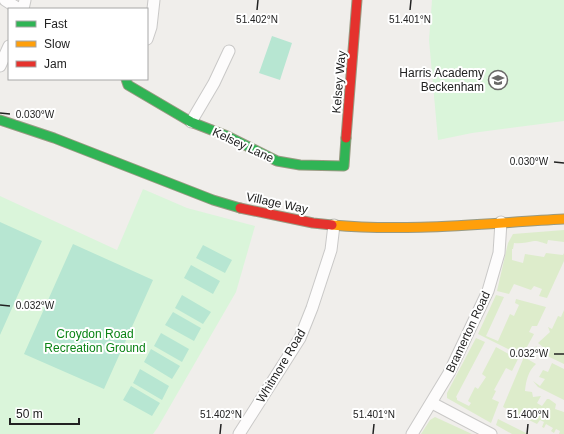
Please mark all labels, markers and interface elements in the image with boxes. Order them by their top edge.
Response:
legend [8,8,148,80]
text: 51.402°N [236,14,278,25]
text: 51.401°N [389,14,431,25]
text: Fast [44,17,68,31]
text: Slow [44,37,70,51]
street label: Kelsey Way [329,50,349,114]
text: Jam [44,57,67,71]
place label: Harris Academy Beckenham [399,66,484,94]
school or university icon: Harris Academy Beckenham [487,69,509,91]
text: 0.030°W [16,109,55,120]
street label: Kelsey Lane [210,125,276,165]
text: 0.030°W [510,156,549,167]
street label: Village Way [245,190,309,216]
street label: Bramerton Road [443,289,493,375]
text: 0.032°W [16,300,55,311]
park label: Croydon Road Recreation Ground [44,327,146,355]
street label: Whitmore Road [254,327,308,405]
text: 0.032°W [510,348,549,359]
scale bar [10,400,79,426]
text: 50 m [16,407,43,421]
text: 51.402°N [200,409,242,420]
text: 51.401°N [353,409,395,420]
text: 51.400°N [507,409,549,420]

